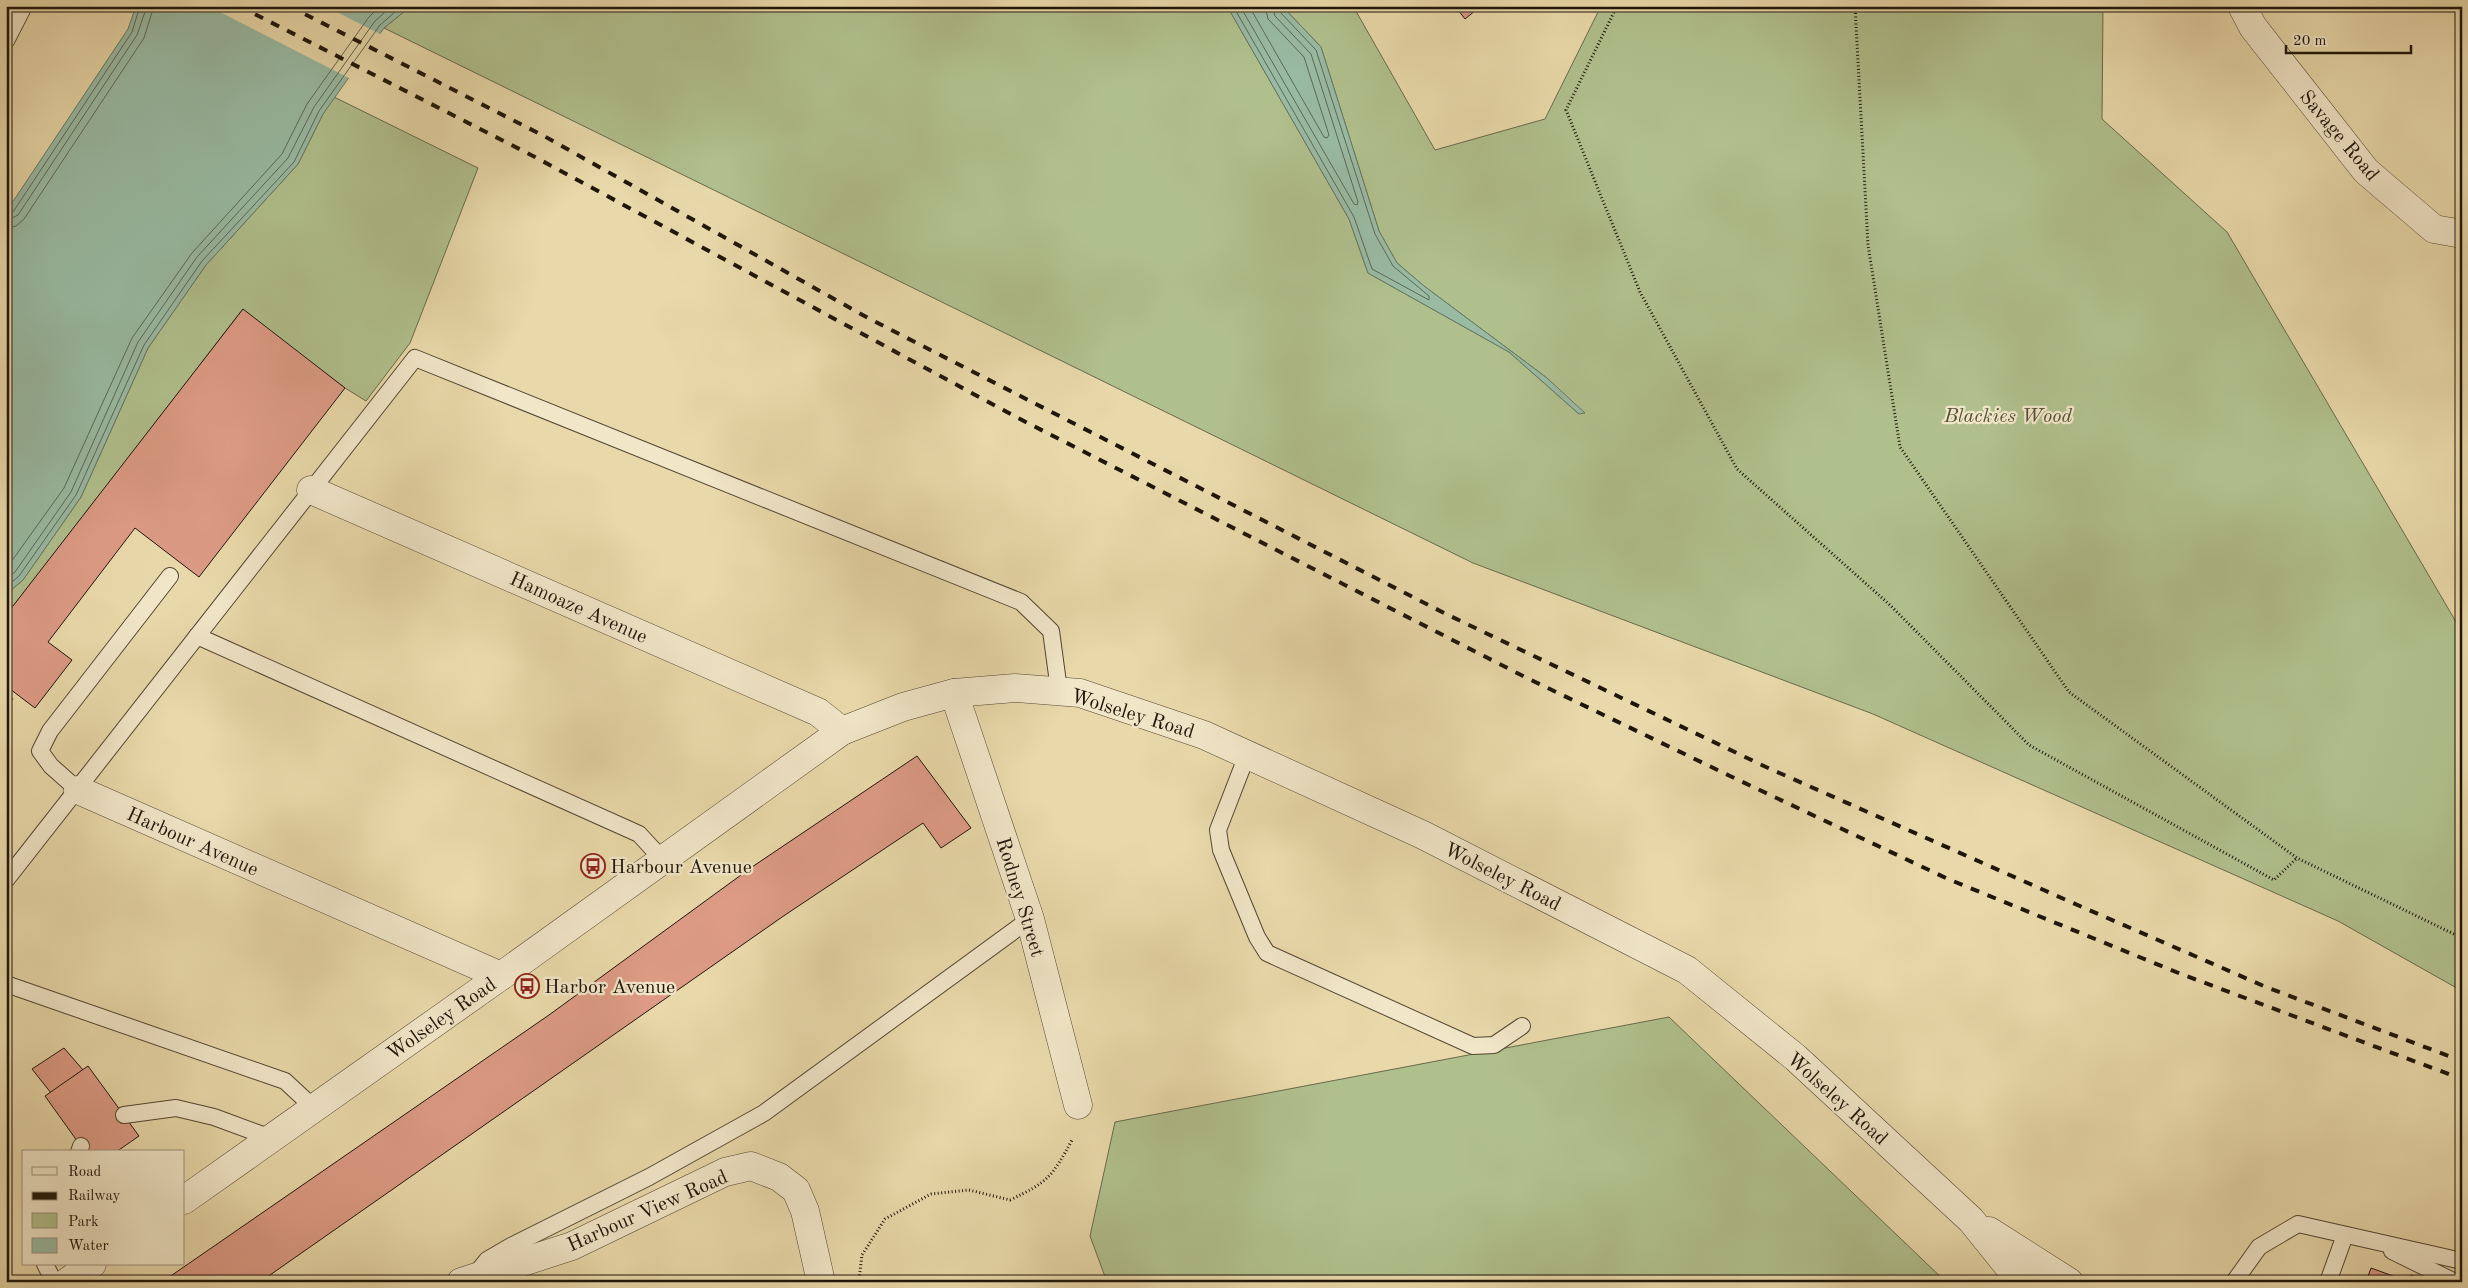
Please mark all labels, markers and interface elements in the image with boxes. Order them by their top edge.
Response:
scale bar [2286,22,2410,54]
text: 20 m [2293,34,2327,49]
street label: Savage Road [2295,87,2382,185]
park label: Blackies Wood [1943,407,2072,427]
street label: Hamoaze Avenue [506,570,650,648]
street label: Wolseley Road [1068,687,1197,743]
street label: Harbour Avenue [123,805,261,881]
street label: Rodney Street [991,835,1047,960]
street label: Wolseley Road [1441,840,1564,916]
bus stop icon: Harbour Avenue [580,853,606,879]
place label: Harbour Avenue [610,858,752,878]
bus stop icon: Harbor Avenue [514,973,540,999]
street label: Wolseley Road [384,975,500,1065]
place label: Harbor Avenue [544,978,675,998]
street label: Wolseley Road [1782,1049,1891,1150]
legend [22,1150,185,1266]
text: Road [68,1165,102,1180]
street label: Harbour View Road [565,1167,731,1256]
text: Railway [68,1189,121,1204]
text: Park [68,1215,99,1230]
text: Water [68,1239,109,1254]

